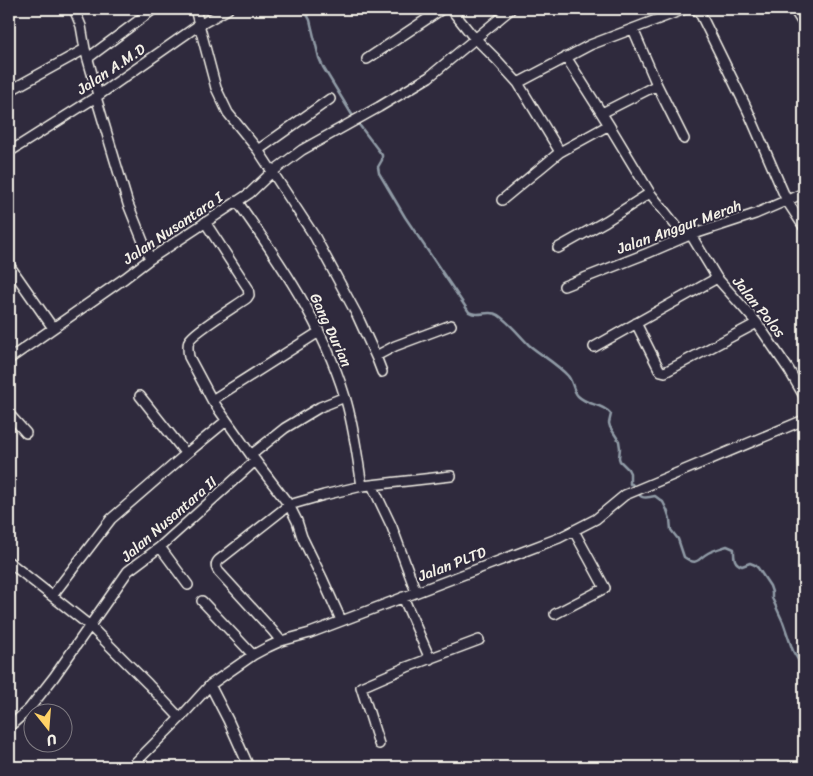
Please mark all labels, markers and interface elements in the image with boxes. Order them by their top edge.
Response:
street label: Jalan A.M.D [70,36,151,102]
street label: Jalan Nusantara I [117,184,229,272]
street label: Jalan Anggur Merah [612,192,745,262]
street label: Jalan Polos [725,270,792,344]
street label: Gang Durian [302,289,360,371]
street label: Jalan Nusantara II [114,469,223,569]
street label: Jalan PLTD [413,539,490,589]
north arrow [22,704,72,754]
text: U [43,727,60,753]

